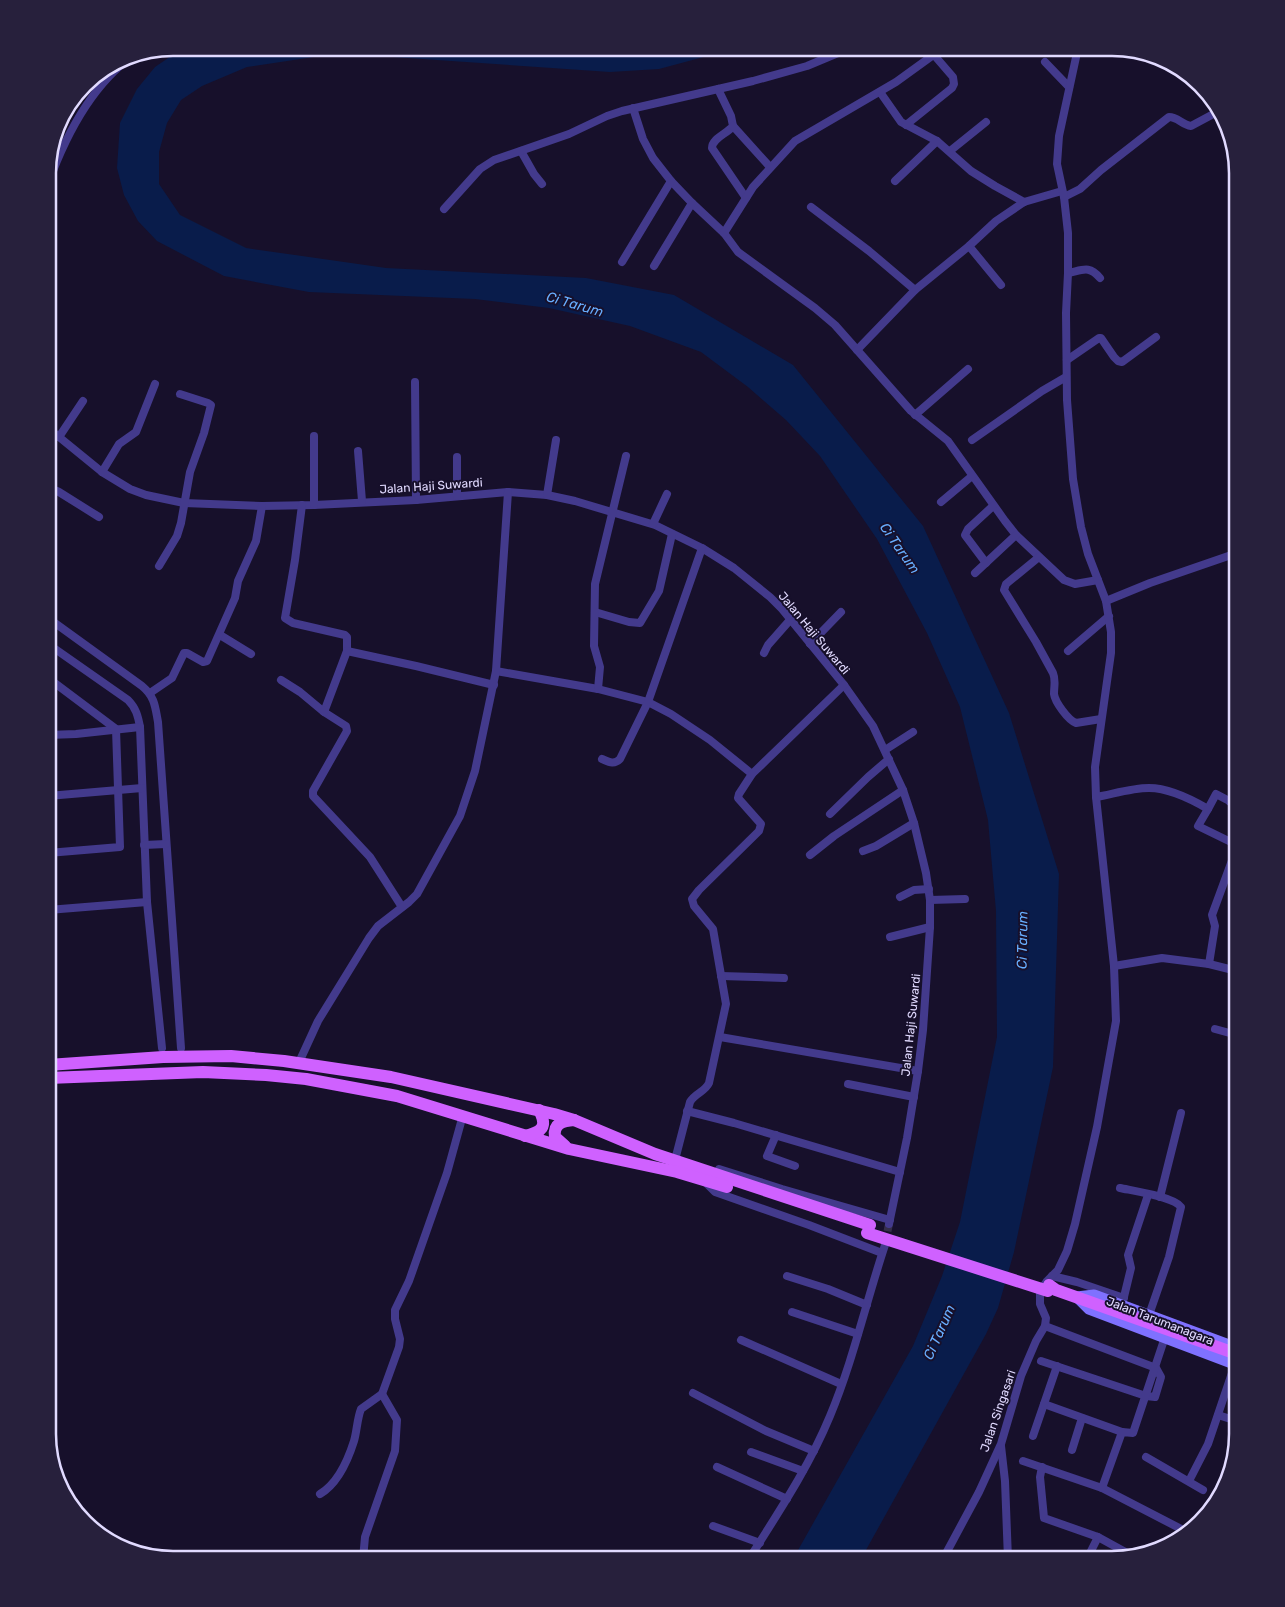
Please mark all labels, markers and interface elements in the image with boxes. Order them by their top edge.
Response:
water label: Ci Tarum [544,288,605,321]
street label: Jalan Haji Suwardi [379,475,483,497]
water label: Ci Tarum [876,520,923,577]
street label: Jalan Haji Suwardi [775,589,853,677]
water label: Ci Tarum [1013,911,1032,969]
street label: Jalan Haji Suwardi [899,973,923,1077]
street label: Jalan Tarumanagara [1104,1294,1216,1348]
water label: Ci Tarum [920,1302,959,1362]
street label: Jalan Singasari [977,1368,1019,1454]

